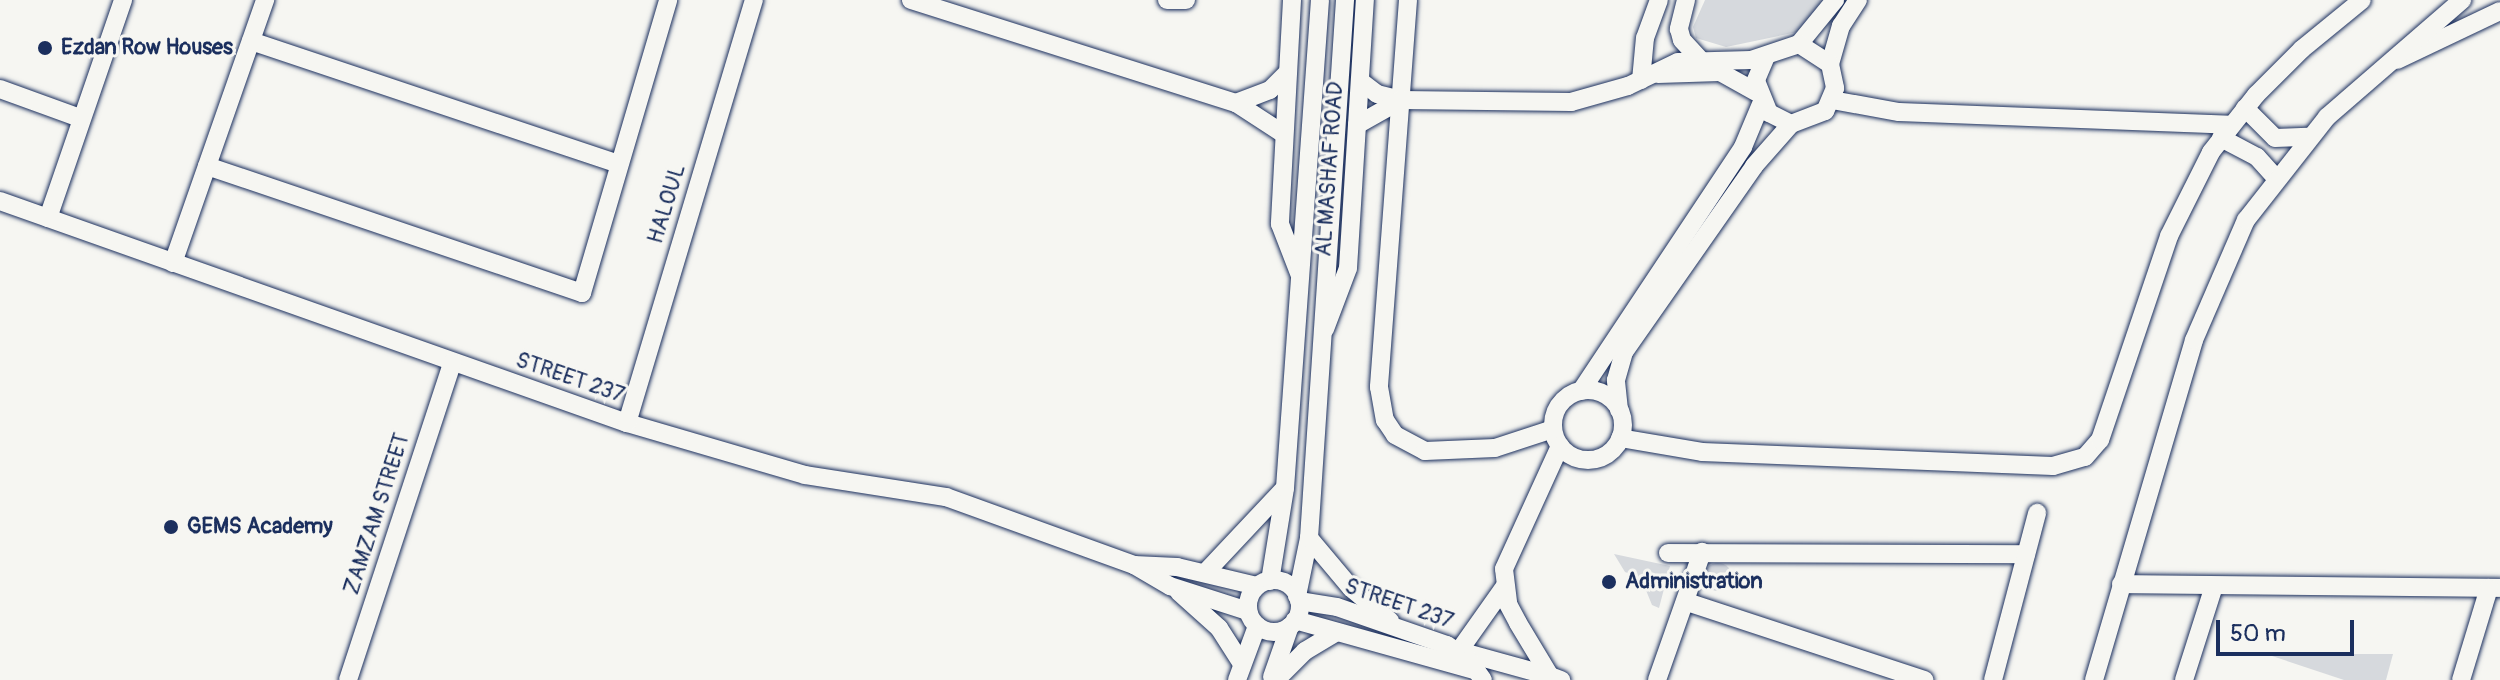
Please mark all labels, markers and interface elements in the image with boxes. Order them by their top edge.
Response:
place label: Ezdan Row Houses [61,35,233,61]
marker: Ezdan Row Houses [36,39,54,57]
street label: AL MASHAF ROAD [1311,81,1349,257]
street label: HALOUL [642,161,692,247]
street label: STREET 237 [512,347,628,409]
street label: ZAMZAM STREET [339,430,415,598]
place label: GEMS Academy [187,514,333,540]
marker: GEMS Academy [162,518,180,536]
place label: Administration [1625,569,1763,595]
street label: STREET 237 [1341,573,1457,635]
marker: Administration [1600,573,1618,591]
scale bar [2220,604,2358,654]
text: 50 m [2230,619,2286,648]

